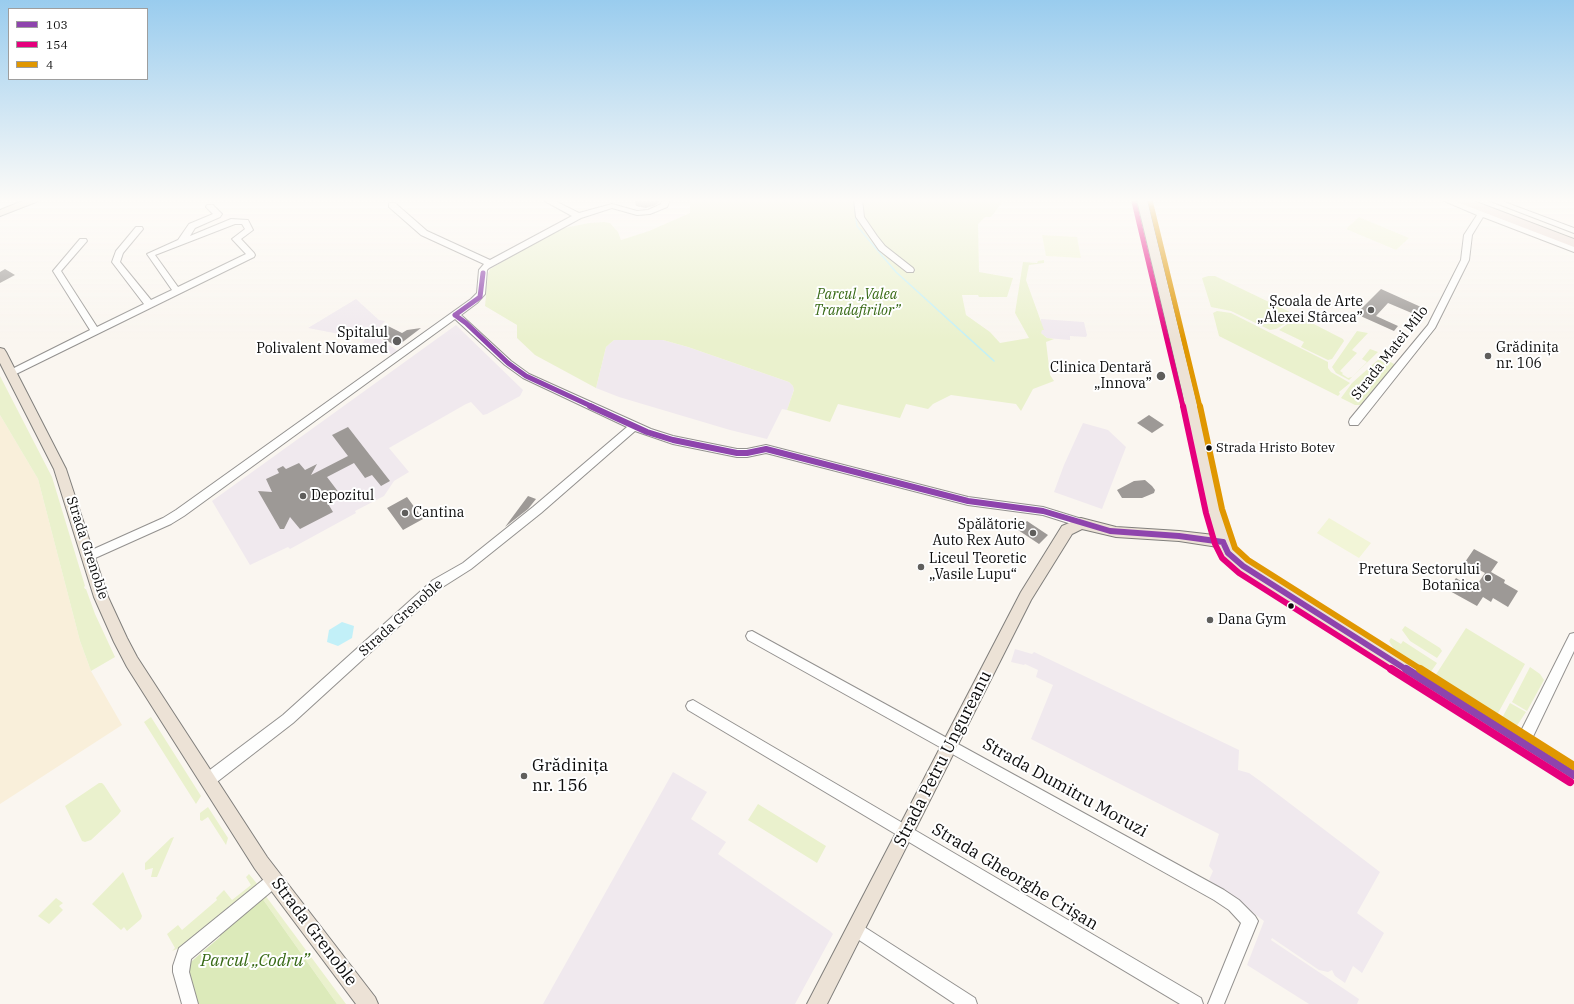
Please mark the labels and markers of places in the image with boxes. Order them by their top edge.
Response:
place label: Școala de Arte „Alexei Stârcea” [1257,294,1363,326]
marker: Școala de Arte „Alexei Stârcea” [1366,305,1376,315]
place label: Spitalul Polivalent Novamed [256,325,388,358]
marker: Spitalul Polivalent Novamed [391,335,403,347]
place label: Grădinița nr. 106 [1496,340,1559,372]
marker: Grădinița nr. 106 [1483,351,1493,361]
place label: Clinica Dentară „Innova” [1050,360,1152,392]
marker: Clinica Dentară „Innova” [1155,370,1167,382]
place label: Strada Hristo Botev [1216,440,1335,456]
marker: Strada Hristo Botev [1204,443,1214,453]
place label: Depozitul [311,488,374,504]
marker: Depozitul [298,491,308,501]
place label: Cantina [413,505,464,521]
marker: Cantina [400,508,410,518]
place label: Spălătorie Auto Rex Auto [932,517,1025,550]
marker: Spălătorie Auto Rex Auto [1028,528,1038,538]
place label: Liceul Teoretic „Vasile Lupu“ [929,551,1027,584]
marker: Liceul Teoretic „Vasile Lupu“ [916,562,926,572]
place label: Pretura Sectorului Botanica [1359,562,1480,594]
marker: Pretura Sectorului Botanica [1483,573,1493,583]
unlabelled marker [1286,601,1296,611]
place label: Dana Gym [1218,612,1286,628]
marker: Dana Gym [1205,615,1215,625]
place label: Grădinița nr. 156 [532,756,608,796]
marker: Grădinița nr. 156 [519,771,529,781]

